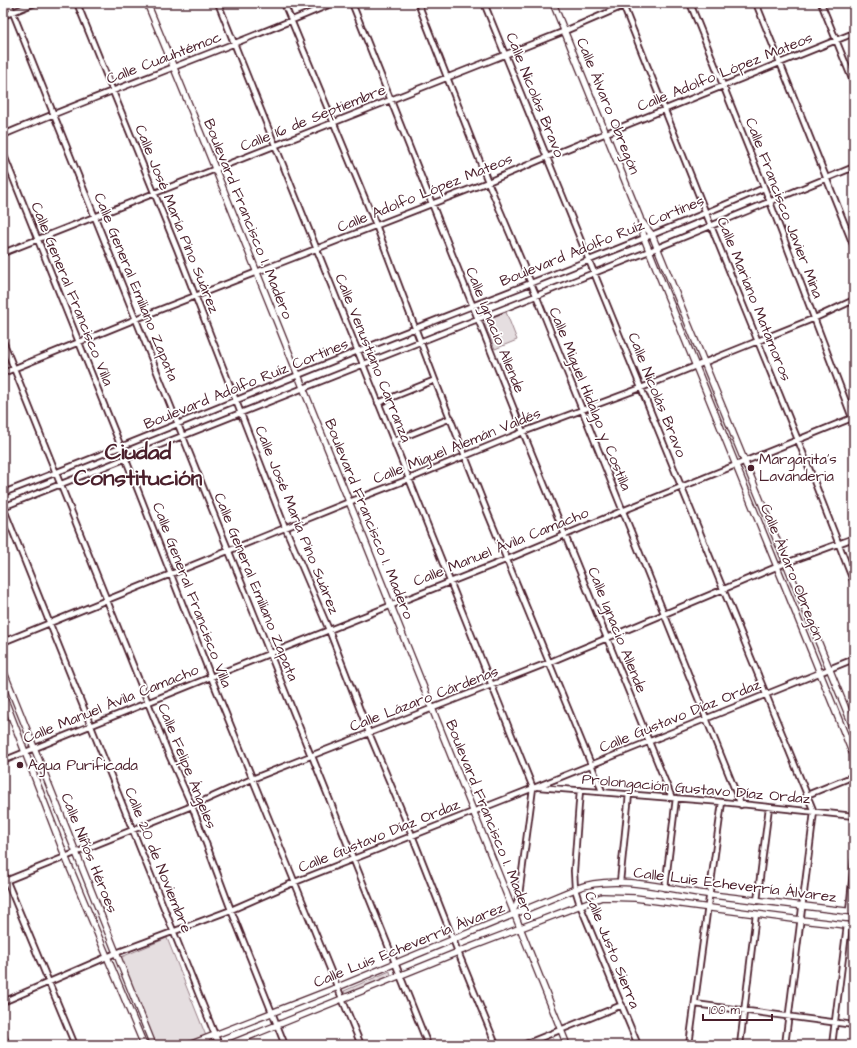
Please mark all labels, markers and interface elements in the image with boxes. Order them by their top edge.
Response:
street label: Calle Cuauhtémoc [103,26,225,90]
street label: Calle Adolfo López Mateos [634,27,816,117]
street label: Calle Nicolás Bravo [500,29,570,161]
street label: Calle Álvaro Obregón [570,35,645,178]
street label: Calle 16 de Septiembre [237,79,389,157]
street label: Calle Francisco Javier Mina [740,115,828,302]
street label: Boulevard Francisco I. Madero [198,116,298,323]
street label: Calle José María Pino Suárez [129,122,225,317]
street label: Calle Adolfo López Mateos [334,148,516,238]
street label: Calle General Emiliano Zapata [89,190,184,385]
street label: Boulevard Adolfo Ruíz Cortines [497,190,708,292]
street label: Calle General Francisco Villa [25,199,119,389]
street label: Calle Mariano Matamoros [711,214,797,385]
street label: Calle Ignacio Allende [459,264,530,397]
street label: Calle Venustiano Carranza [330,271,417,446]
street label: Calle Miguel Hidalgo y Costilla [543,304,637,495]
street label: Calle Nicolás Bravo [622,329,692,461]
street label: Boulevard Adolfo Ruíz Cortines [141,333,352,435]
street label: Calle Miguel Alemán Valdés [370,403,545,490]
street label: Boulevard Francisco I. Madero [319,416,419,623]
street label: Calle José María Pino Suárez [249,423,345,618]
district label: Ciudad Constitución [74,436,203,494]
place label: Margarita's Lavanderia [759,449,837,487]
marker: Margarita's Lavanderia [746,463,756,473]
street label: Calle General Emiliano Zapata [209,490,304,685]
street label: Calle General Francisco Villa [147,499,237,691]
street label: Calle Álvaro Obregón [754,501,829,644]
street label: Calle Manuel Ávila Camacho [410,502,592,592]
street label: Calle Ignacio Allende [581,564,652,697]
street label: Calle Manuel Ávila Camacho [20,659,202,749]
street label: Calle Lázaro Cárdenas [347,661,502,737]
street label: Calle Gustavo Díaz Ordaz [596,674,765,758]
street label: Calle Felipe Ángeles [151,700,222,833]
street label: Boulevard Francisco I. Madero [440,717,540,924]
place label: Agua Purificada [28,755,138,777]
marker: Agua Purificada [15,760,25,770]
street label: Prolongación Gustavo Díaz Ordaz [581,769,812,810]
street label: Calle 20 de Noviembre [119,784,197,936]
street label: Calle Niños Héroes [55,790,123,917]
street label: Calle Gustavo Díaz Ordaz [295,794,464,878]
street label: Calle Luis Echeverría Álvarez [632,862,838,908]
street label: Calle Justo Sierra [579,888,645,1012]
street label: Calle Luis Echeverría Álvarez [310,897,508,993]
scale bar [703,996,772,1022]
text: 100 m [709,1002,740,1019]

